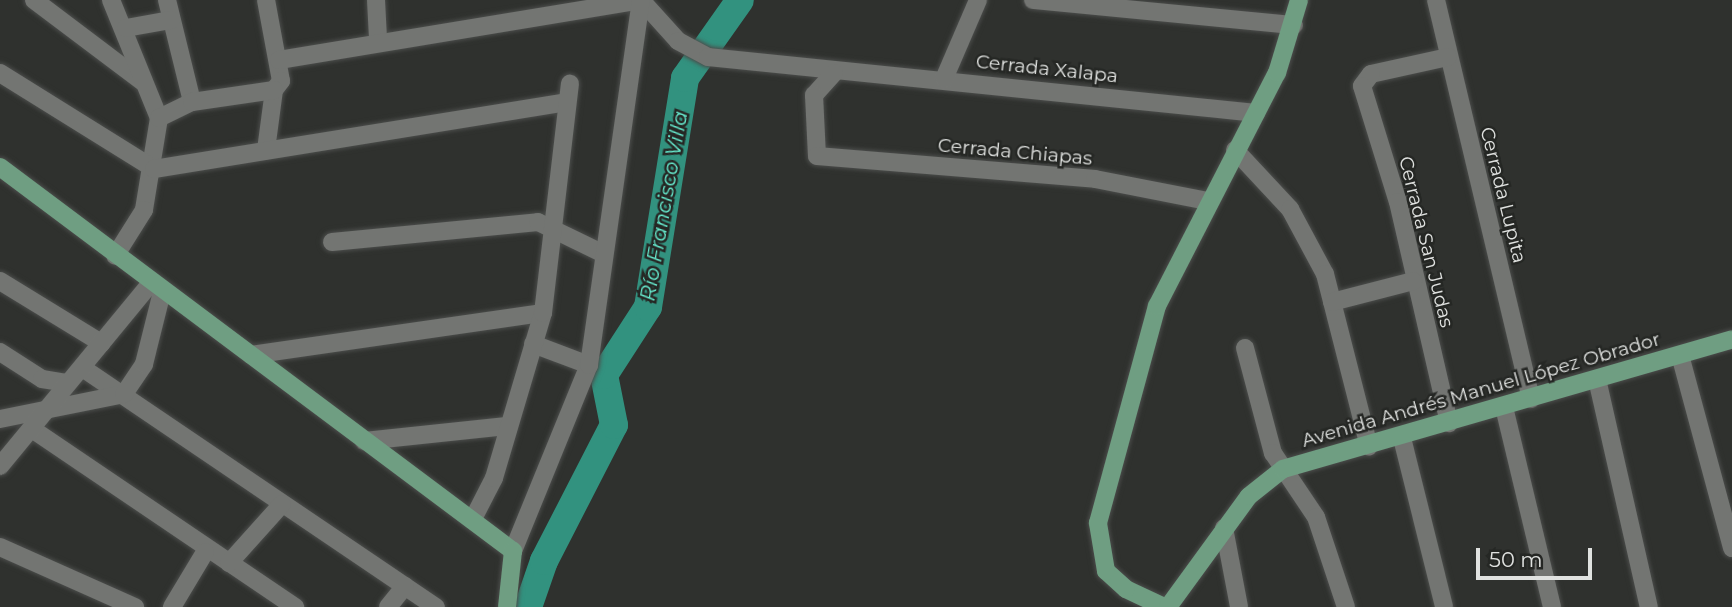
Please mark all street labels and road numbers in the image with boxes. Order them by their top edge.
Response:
street label: Cerrada Xalapa [975,50,1119,88]
street label: Cerrada Lupita [1475,125,1531,265]
street label: Cerrada Chiapas [937,134,1093,170]
street label: Cerrada San Judas [1394,154,1458,330]
street label: Avenida Andrés Manuel López Obrador [1299,328,1663,452]

